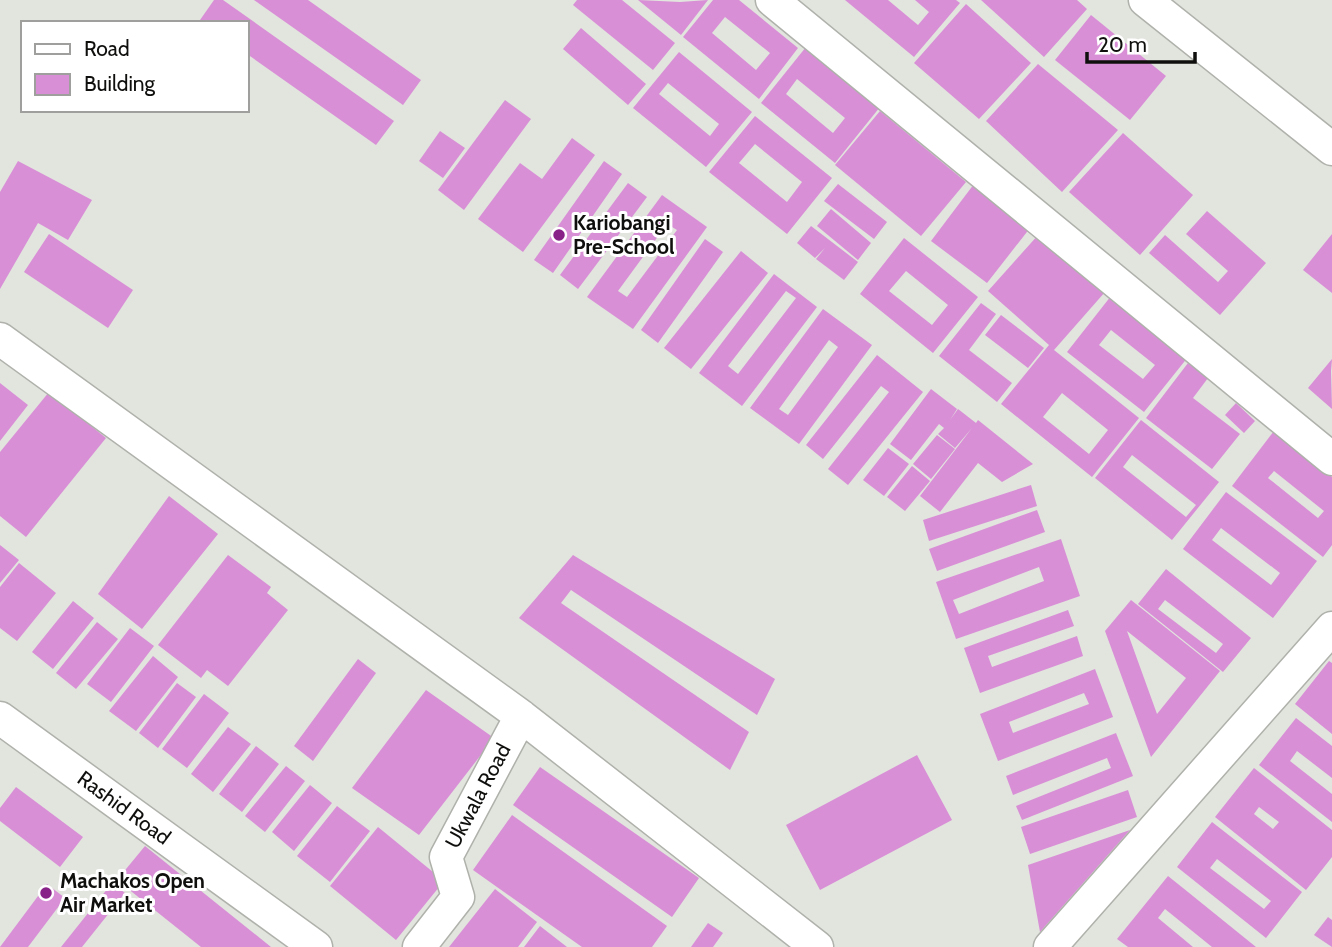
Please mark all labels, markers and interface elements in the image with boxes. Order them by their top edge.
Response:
legend [21,21,248,112]
scale bar [1087,21,1196,65]
text: 20 m [1098,32,1147,57]
text: Road [84,36,130,61]
text: Building [84,71,156,96]
place label: Kariobangi Pre-School [573,210,675,259]
marker: Kariobangi Pre-School [551,227,567,243]
street label: Ukwala Road [440,739,516,852]
street label: Rashid Road [73,765,176,850]
place label: Machakos Open Air Market [60,868,205,917]
marker: Machakos Open Air Market [38,885,54,901]

